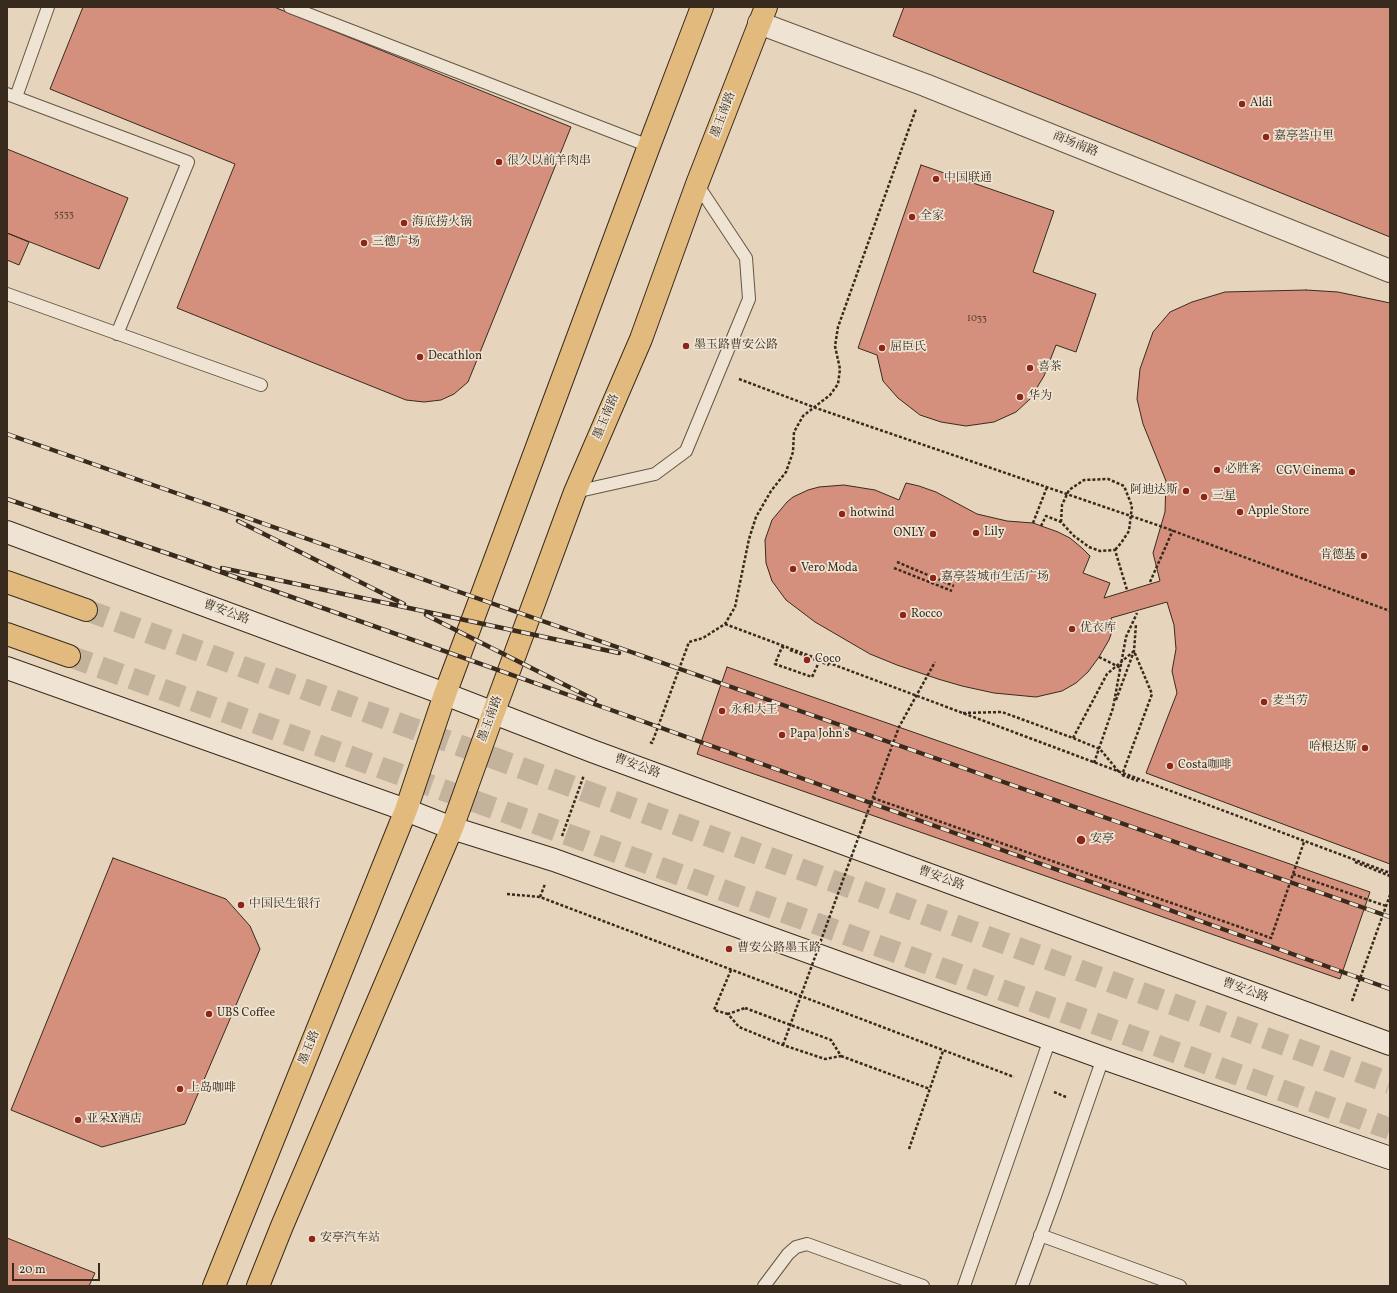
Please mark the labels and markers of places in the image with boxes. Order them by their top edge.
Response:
place label: Aldi [1250,97,1272,111]
marker: Aldi [1237,99,1247,109]
place label: 嘉亭荟中里 [1274,130,1334,144]
marker: 嘉亭荟中里 [1261,132,1271,142]
place label: 很久以前羊肉串 [507,155,591,169]
marker: 很久以前羊肉串 [494,157,504,167]
place label: 中国联通 [944,172,992,186]
marker: 中国联通 [931,174,941,184]
place label: 全家 [920,210,944,224]
marker: 全家 [907,212,917,222]
place label: 海底捞火锅 [412,216,472,230]
marker: 海底捞火锅 [399,218,409,228]
place label: 三德广场 [372,236,420,250]
marker: 三德广场 [359,238,369,248]
place label: 墨玉路曹安公路 [694,339,778,353]
marker: 墨玉路曹安公路 [681,341,691,351]
place label: 屈臣氏 [890,341,926,355]
marker: 屈臣氏 [877,343,887,353]
place label: Decathlon [428,350,482,364]
marker: Decathlon [415,352,425,362]
place label: 喜茶 [1038,361,1062,375]
marker: 喜茶 [1025,363,1035,373]
place label: 华为 [1028,390,1052,404]
marker: 华为 [1015,392,1025,402]
place label: 必胜客 [1225,463,1261,477]
marker: 必胜客 [1212,465,1222,475]
place label: CGV Cinema [1276,465,1344,479]
marker: CGV Cinema [1347,467,1357,477]
place label: 阿迪达斯 [1130,484,1178,498]
marker: 阿迪达斯 [1181,486,1191,496]
place label: 三星 [1212,490,1236,504]
marker: 三星 [1199,492,1209,502]
place label: Apple Store [1248,505,1309,519]
place label: hotwind [850,507,895,521]
marker: Apple Store [1235,507,1245,517]
marker: hotwind [837,509,847,519]
place label: Lily [984,526,1004,540]
place label: ONLY [894,527,925,541]
marker: Lily [971,528,981,538]
marker: ONLY [928,529,938,539]
place label: 肯德基 [1320,549,1356,563]
marker: 肯德基 [1359,551,1369,561]
place label: Vero Moda [801,562,858,576]
marker: Vero Moda [788,564,798,574]
place label: 嘉亭荟城市生活广场 [941,571,1049,585]
marker: 嘉亭荟城市生活广场 [928,573,938,583]
place label: Rocco [911,608,942,622]
marker: Rocco [898,610,908,620]
place label: 优衣库 [1080,622,1116,636]
marker: 优衣库 [1067,624,1077,634]
place label: Coco [815,653,841,667]
marker: Coco [802,655,812,665]
place label: 麦当劳 [1272,695,1308,709]
marker: 麦当劳 [1259,697,1269,707]
place label: 永和大王 [730,704,778,718]
marker: 永和大王 [717,706,727,716]
place label: Papa John's [790,728,850,742]
marker: Papa John's [777,730,787,740]
place label: 哈根达斯 [1309,741,1357,755]
marker: 哈根达斯 [1360,743,1370,753]
place label: Costa咖啡 [1178,759,1232,773]
marker: Costa咖啡 [1165,761,1175,771]
place label: 安亭 [1090,833,1114,847]
marker: 安亭 [1075,834,1087,846]
place label: 中国民生银行 [249,898,321,912]
marker: 中国民生银行 [236,900,246,910]
place label: 曹安公路墨玉路 [737,942,821,956]
marker: 曹安公路墨玉路 [724,944,734,954]
place label: UBS Coffee [217,1007,275,1021]
marker: UBS Coffee [204,1009,214,1019]
place label: 上岛咖啡 [188,1082,236,1096]
marker: 上岛咖啡 [175,1084,185,1094]
place label: 亚朵X酒店 [86,1113,142,1127]
marker: 亚朵X酒店 [73,1115,83,1125]
place label: 安亭汽车站 [320,1232,380,1246]
marker: 安亭汽车站 [307,1234,317,1244]

